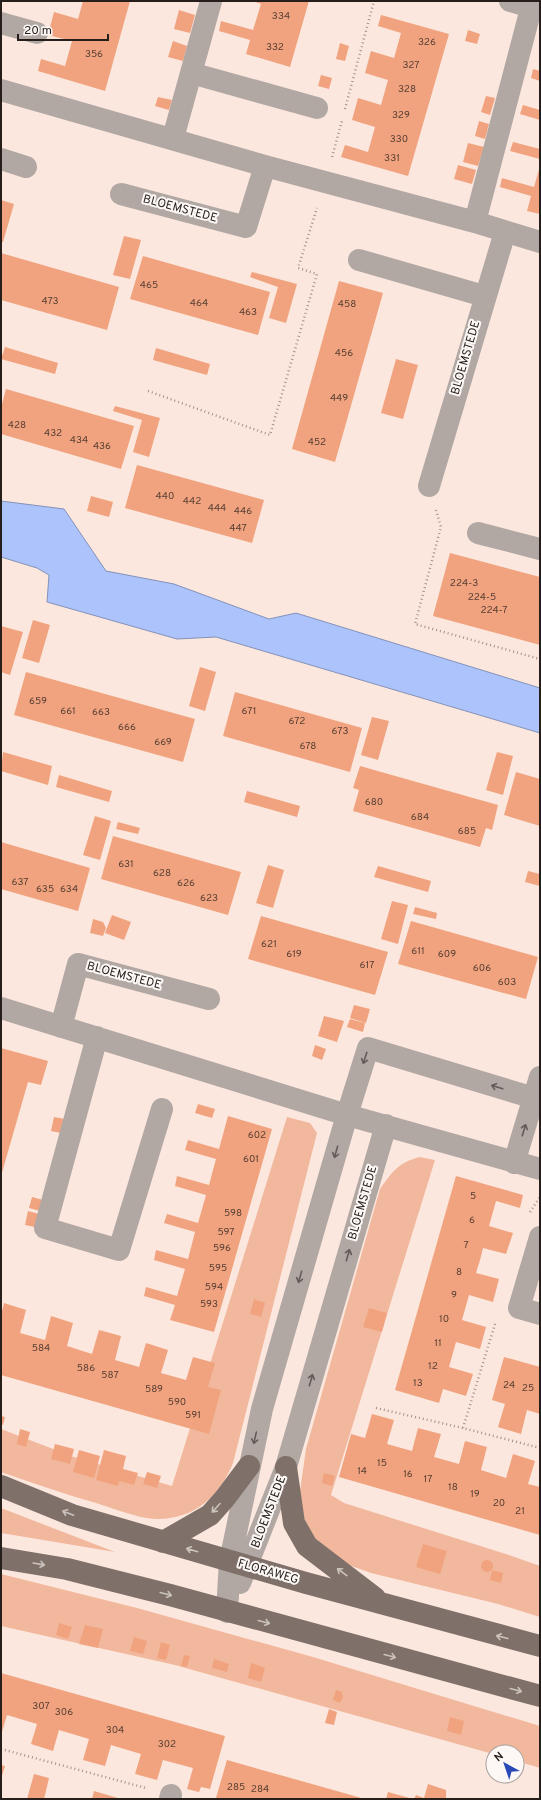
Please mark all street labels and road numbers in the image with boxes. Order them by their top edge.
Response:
street label: BLOEMSTEDE [141,191,219,227]
street label: BLOEMSTEDE [448,319,484,397]
street label: BLOEMSTEDE [85,958,163,994]
street label: BLOEMSTEDE [345,1164,381,1242]
street label: BLOEMSTEDE [248,1474,290,1550]
street label: FLORAWEG [236,1556,300,1588]

